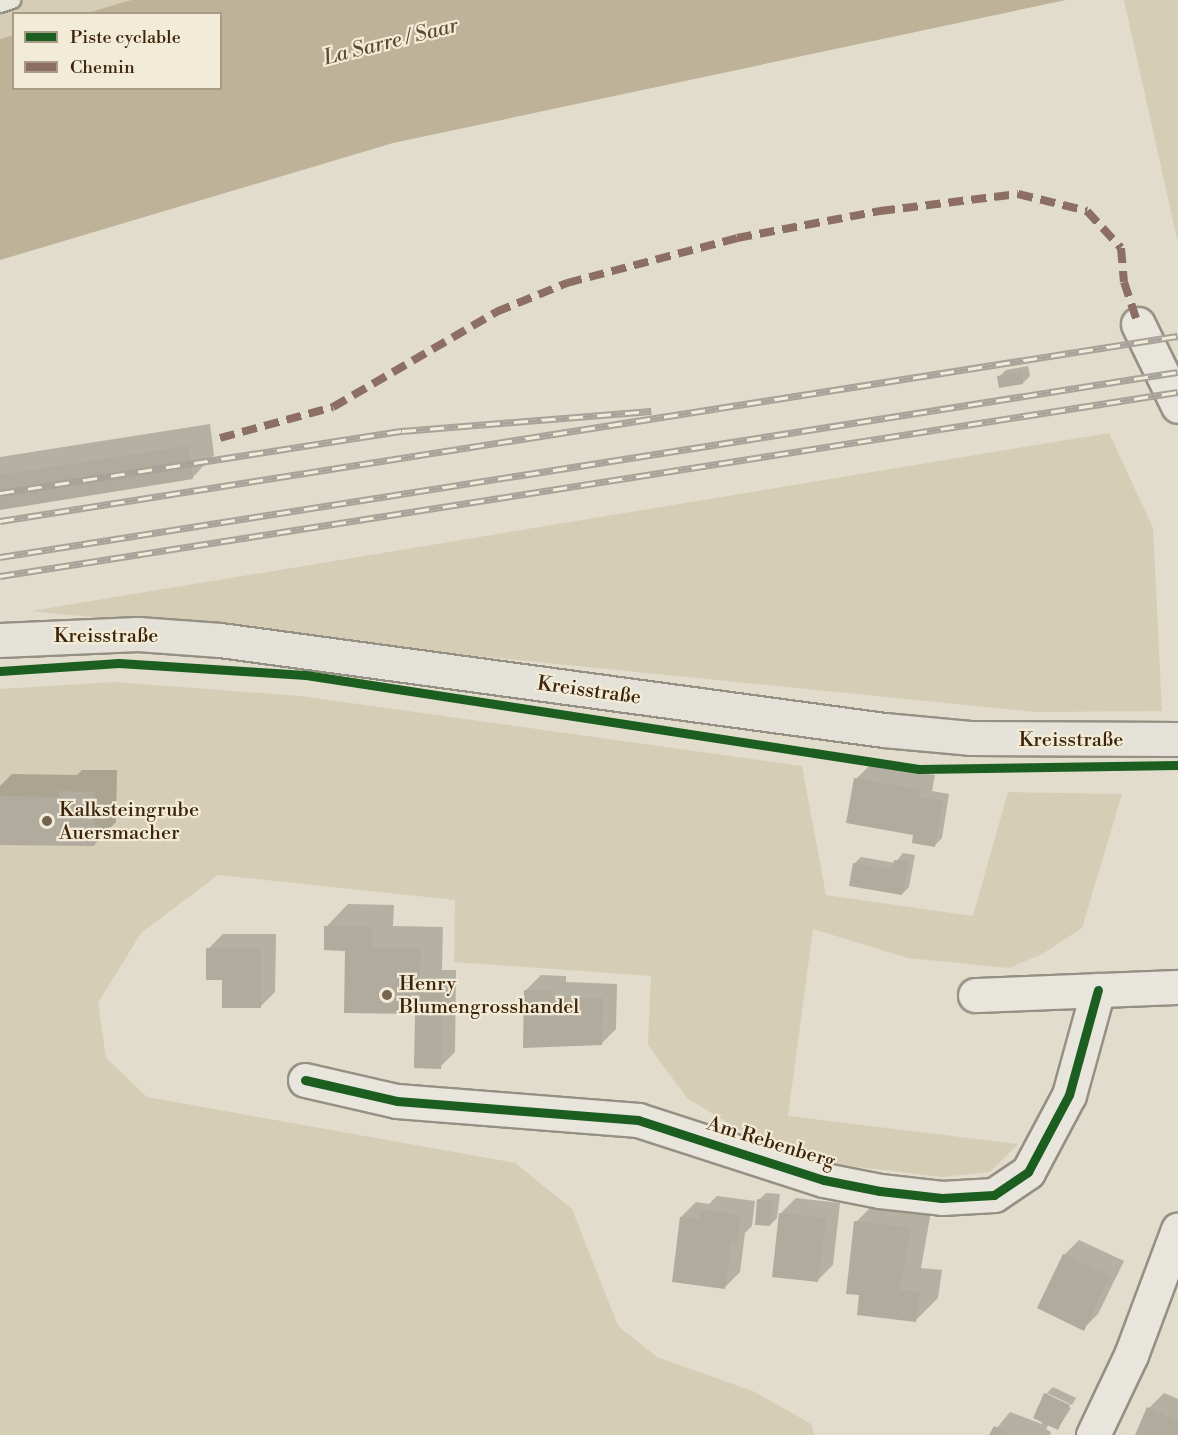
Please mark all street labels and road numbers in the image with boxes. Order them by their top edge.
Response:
street label: Kreisstraße [54,624,158,648]
street label: Kreisstraße [536,672,642,710]
street label: Kreisstraße [1019,728,1123,752]
street label: Am Rebenberg [704,1112,838,1174]

